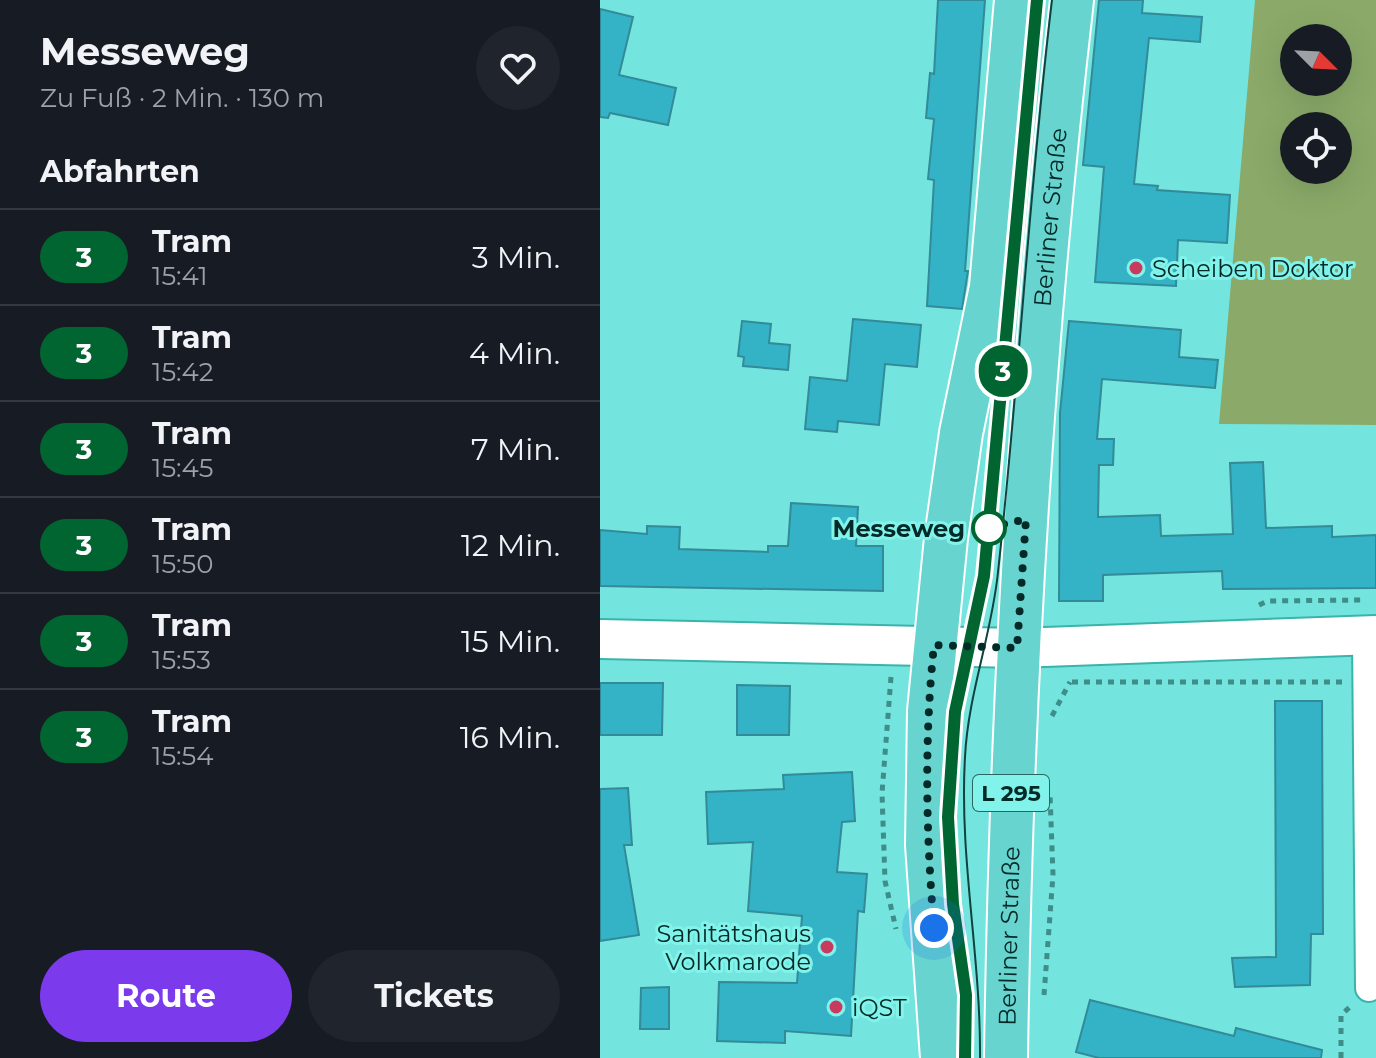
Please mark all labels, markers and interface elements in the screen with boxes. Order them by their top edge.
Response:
north arrow [1280,24,1352,96]
map controls [1280,24,1352,184]
button: heart [476,26,560,110]
text: Messeweg [40,28,250,75]
text: Zu Fuß · 2 Min. · 130 m [40,82,324,114]
button: locate [1280,112,1352,184]
street label: Berliner Straße [1027,127,1072,308]
text: Abfahrten [40,153,200,190]
text: Tram [152,223,232,260]
text: 3 Min. [472,239,560,276]
text: 3 [76,240,92,274]
place label: Scheiben Doktor [1152,254,1354,283]
marker: Scheiben Doktor [1127,259,1145,277]
text: 15:41 [152,260,208,292]
text: Tram [152,319,232,356]
text: 4 Min. [469,335,560,372]
text: 3 [76,336,92,370]
line badge: 3 [977,345,1029,397]
text: 3 [995,354,1011,388]
text: 15:42 [152,356,214,388]
text: Tram [152,415,232,452]
text: 7 Min. [471,431,560,468]
text: 3 [76,432,92,466]
text: 15:45 [152,452,213,484]
text: Tram [152,511,232,548]
marker: Messeweg [972,511,1006,545]
place label: Messeweg [832,514,965,543]
text: 12 Min. [461,527,560,564]
text: 3 [76,528,92,562]
text: 15:50 [152,548,214,580]
text: Tram [152,607,232,644]
text: 15 Min. [461,623,560,660]
text: 3 [76,624,92,658]
text: 15:53 [152,644,211,676]
text: Tram [152,703,232,740]
text: 16 Min. [460,719,560,756]
text: 3 [76,720,92,754]
text: 15:54 [152,740,214,772]
road number: L 295 [973,775,1049,811]
street label: Berliner Straße [992,846,1025,1026]
your location [914,908,954,948]
place label: Sanitätshaus Volkmarode [657,919,811,976]
marker: Sanitätshaus Volkmarode [818,938,836,956]
button: Route [40,950,292,1042]
button: Tickets [308,950,560,1042]
place label: iQST [852,993,907,1022]
marker: iQST [827,998,845,1016]

